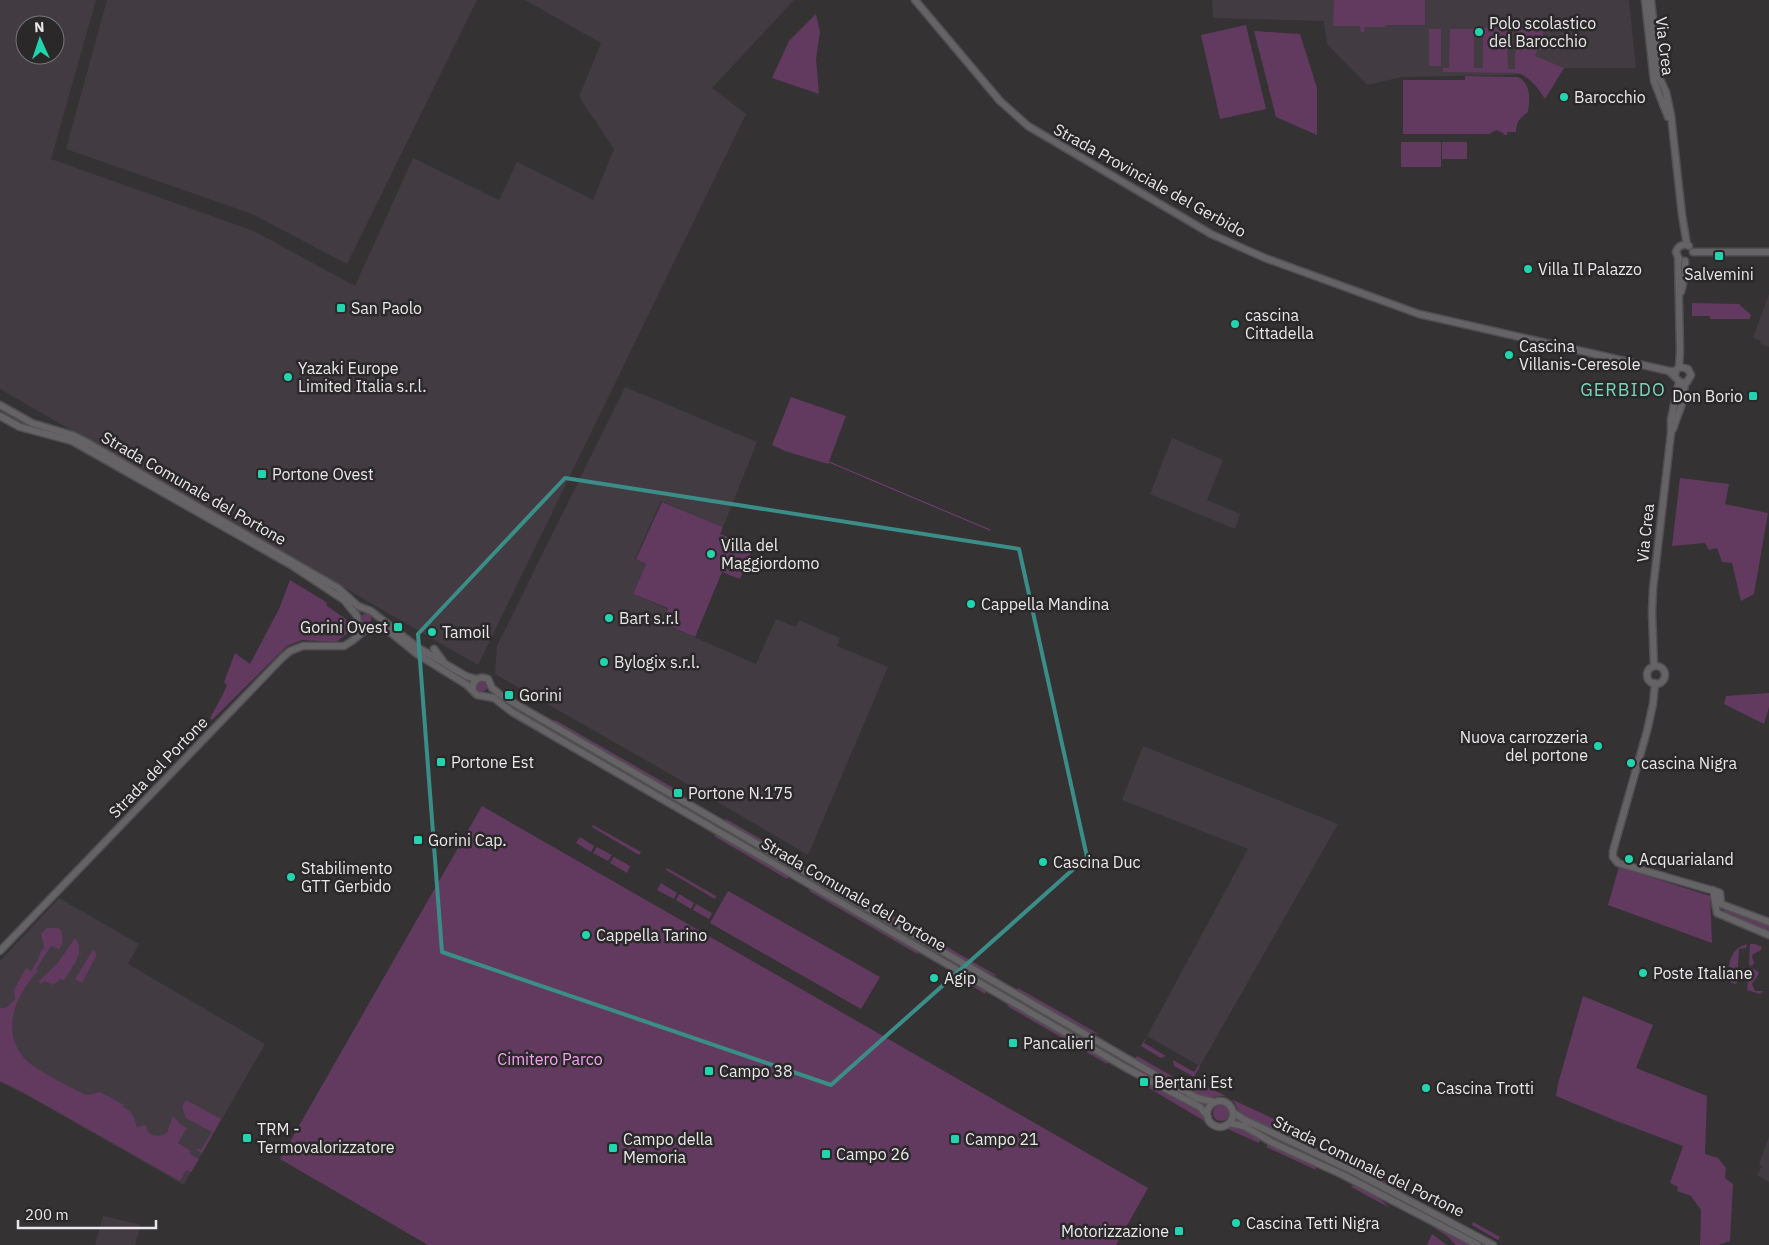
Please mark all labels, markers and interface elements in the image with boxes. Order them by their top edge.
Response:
place label: Polo scolastico del Barocchio [1489,13,1596,51]
north arrow [15,15,65,65]
street label: Via Crea [1651,15,1679,77]
text: N [34,18,45,36]
marker: Polo scolastico del Barocchio [1473,26,1485,38]
place label: Barocchio [1574,87,1646,107]
marker: Barocchio [1558,91,1570,103]
street label: Strada Provinciale del Gerbido [1050,119,1250,241]
marker: Salvemini [1713,250,1725,262]
place label: Villa Il Palazzo [1538,259,1642,279]
marker: Villa Il Palazzo [1522,263,1534,275]
place label: Salvemini [1684,264,1754,284]
place label: San Paolo [351,298,422,318]
marker: San Paolo [335,302,347,314]
place label: cascina Cittadella [1245,305,1314,343]
marker: cascina Cittadella [1229,318,1241,330]
place label: Cascina Villanis-Ceresole [1519,336,1641,374]
marker: Cascina Villanis-Ceresole [1503,349,1515,361]
place label: Yazaki Europe Limited Italia s.r.l. [298,358,426,396]
marker: Yazaki Europe Limited Italia s.r.l. [282,371,294,383]
district label: GERBIDO [1580,378,1666,401]
place label: Don Borio [1672,386,1743,406]
marker: Don Borio [1747,390,1759,402]
street label: Strada Comunale del Portone [98,427,290,549]
place label: Portone Ovest [272,464,374,484]
marker: Portone Ovest [256,468,268,480]
street label: Via Crea [1632,502,1658,563]
place label: Villa del Maggiordomo [721,535,819,573]
marker: Villa del Maggiordomo [705,548,717,560]
place label: Cappella Mandina [981,594,1110,614]
marker: Cappella Mandina [965,598,977,610]
place label: Bart s.r.l [619,608,679,628]
marker: Bart s.r.l [603,612,615,624]
place label: Gorini Ovest [300,617,388,637]
marker: Gorini Ovest [392,621,404,633]
place label: Tamoil [442,622,490,642]
marker: Tamoil [426,626,438,638]
place label: Bylogix s.r.l. [614,652,700,672]
marker: Bylogix s.r.l. [598,656,610,668]
place label: Gorini [519,685,562,705]
marker: Gorini [503,689,515,701]
street label: Strada del Portone [104,712,212,822]
place label: Nuova carrozzeria del portone [1460,727,1588,765]
marker: Nuova carrozzeria del portone [1592,740,1604,752]
place label: Portone Est [451,752,534,772]
place label: cascina Nigra [1641,753,1737,773]
marker: Portone Est [435,756,447,768]
marker: cascina Nigra [1625,757,1637,769]
place label: Portone N.175 [688,783,793,803]
marker: Portone N.175 [672,787,684,799]
place label: Gorini Cap. [428,830,507,850]
street label: Strada Comunale del Portone [758,833,950,955]
marker: Gorini Cap. [412,834,424,846]
place label: Acquarialand [1639,849,1734,869]
place label: Cascina Duc [1053,852,1141,872]
marker: Acquarialand [1623,853,1635,865]
marker: Cascina Duc [1037,856,1049,868]
place label: Stabilimento GTT Gerbido [301,858,392,896]
marker: Stabilimento GTT Gerbido [285,871,297,883]
place label: Cappella Tarino [596,925,707,945]
marker: Cappella Tarino [580,929,592,941]
place label: Poste Italiane [1653,963,1753,983]
marker: Poste Italiane [1637,967,1649,979]
place label: Agip [944,968,976,988]
marker: Agip [928,972,940,984]
place label: Pancalieri [1023,1033,1094,1053]
marker: Pancalieri [1007,1037,1019,1049]
park label: Cimitero Parco [497,1049,603,1069]
place label: Campo 38 [719,1061,793,1081]
marker: Campo 38 [703,1065,715,1077]
place label: Bertani Est [1154,1072,1233,1092]
marker: Bertani Est [1138,1076,1150,1088]
place label: Cascina Trotti [1436,1078,1534,1098]
marker: Cascina Trotti [1420,1082,1432,1094]
street label: Strada Comunale del Portone [1270,1111,1468,1221]
place label: TRM - Termovalorizzatore [257,1119,395,1157]
place label: Campo della Memoria [623,1129,713,1167]
place label: Campo 21 [965,1129,1039,1149]
marker: TRM - Termovalorizzatore [241,1132,253,1144]
marker: Campo 21 [949,1133,961,1145]
marker: Campo della Memoria [607,1142,619,1154]
place label: Campo 26 [836,1144,910,1164]
marker: Campo 26 [820,1148,832,1160]
scale bar [18,1198,155,1230]
text: 200 m [25,1205,69,1224]
place label: Cascina Tetti Nigra [1246,1213,1380,1233]
marker: Cascina Tetti Nigra [1230,1217,1242,1229]
place label: Motorizzazione [1061,1221,1169,1241]
marker: Motorizzazione [1173,1225,1185,1237]

